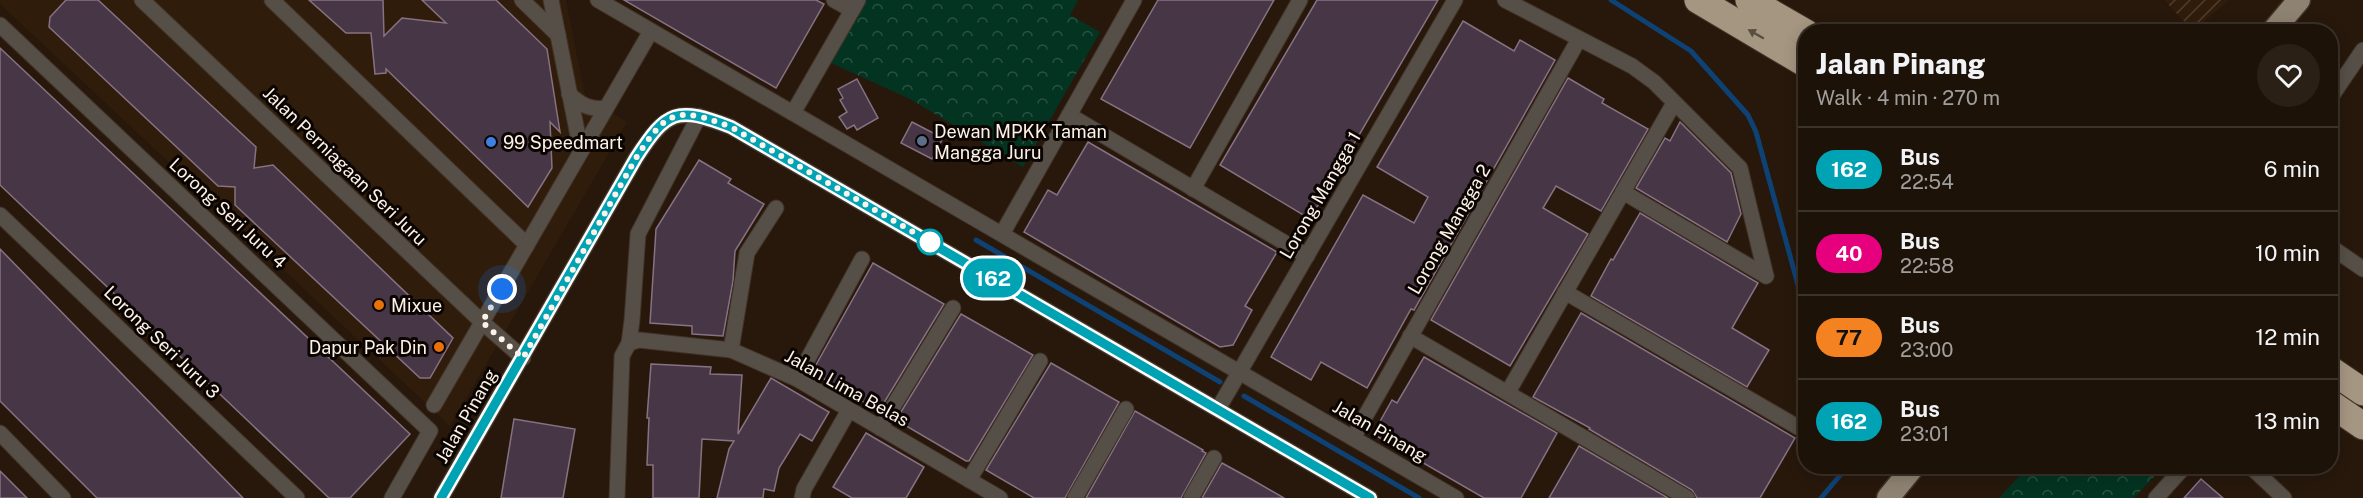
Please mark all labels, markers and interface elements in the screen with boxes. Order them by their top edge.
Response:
one-way arrow [1747,29,1764,39]
button: heart [2257,44,2320,107]
text: Jalan Pinang [1816,47,1985,80]
street label: Jalan Perniagaan Seri Juru [259,82,431,250]
text: Walk · 4 min · 270 m [1816,86,2000,110]
place label: Dewan MPKK Taman Mangga Juru [934,121,1107,163]
street label: Lorong Mangga 1 [1275,128,1365,262]
place label: 99 Speedmart [503,132,623,153]
marker: Dewan MPKK Taman Mangga Juru [915,134,929,148]
marker: 99 Speedmart [484,135,498,149]
text: Bus [1900,144,1940,170]
street label: Lorong Seri Juru 4 [165,153,291,273]
text: 6 min [2264,156,2320,182]
text: 162 [1831,157,1867,182]
street label: Lorong Mangga 2 [1403,160,1495,298]
text: 22:54 [1900,170,1954,194]
text: Bus [1900,228,1940,254]
unlabelled marker [917,229,943,255]
text: 10 min [2255,240,2320,266]
text: 40 [1835,241,1863,266]
text: 22:58 [1900,254,1954,278]
line badge: 162 [958,258,1028,298]
text: 162 [975,266,1011,291]
your location [487,274,517,304]
street label: Lorong Seri Juru 3 [100,282,224,402]
place label: Mixue [391,295,442,316]
marker: Mixue [372,298,386,312]
text: Bus [1900,312,1940,338]
text: 12 min [2255,324,2320,350]
text: 77 [1836,325,1862,350]
place label: Dapur Pak Din [309,337,427,358]
text: 23:00 [1900,338,1953,362]
marker: Dapur Pak Din [432,340,446,354]
street label: Jalan Lima Belas [781,345,913,431]
street label: Jalan Pinang [431,365,501,467]
street label: Jalan Pinang [1329,396,1431,466]
text: Bus [1900,396,1940,422]
text: 13 min [2255,408,2320,434]
text: 162 [1831,409,1867,434]
text: 23:01 [1900,422,1949,446]

